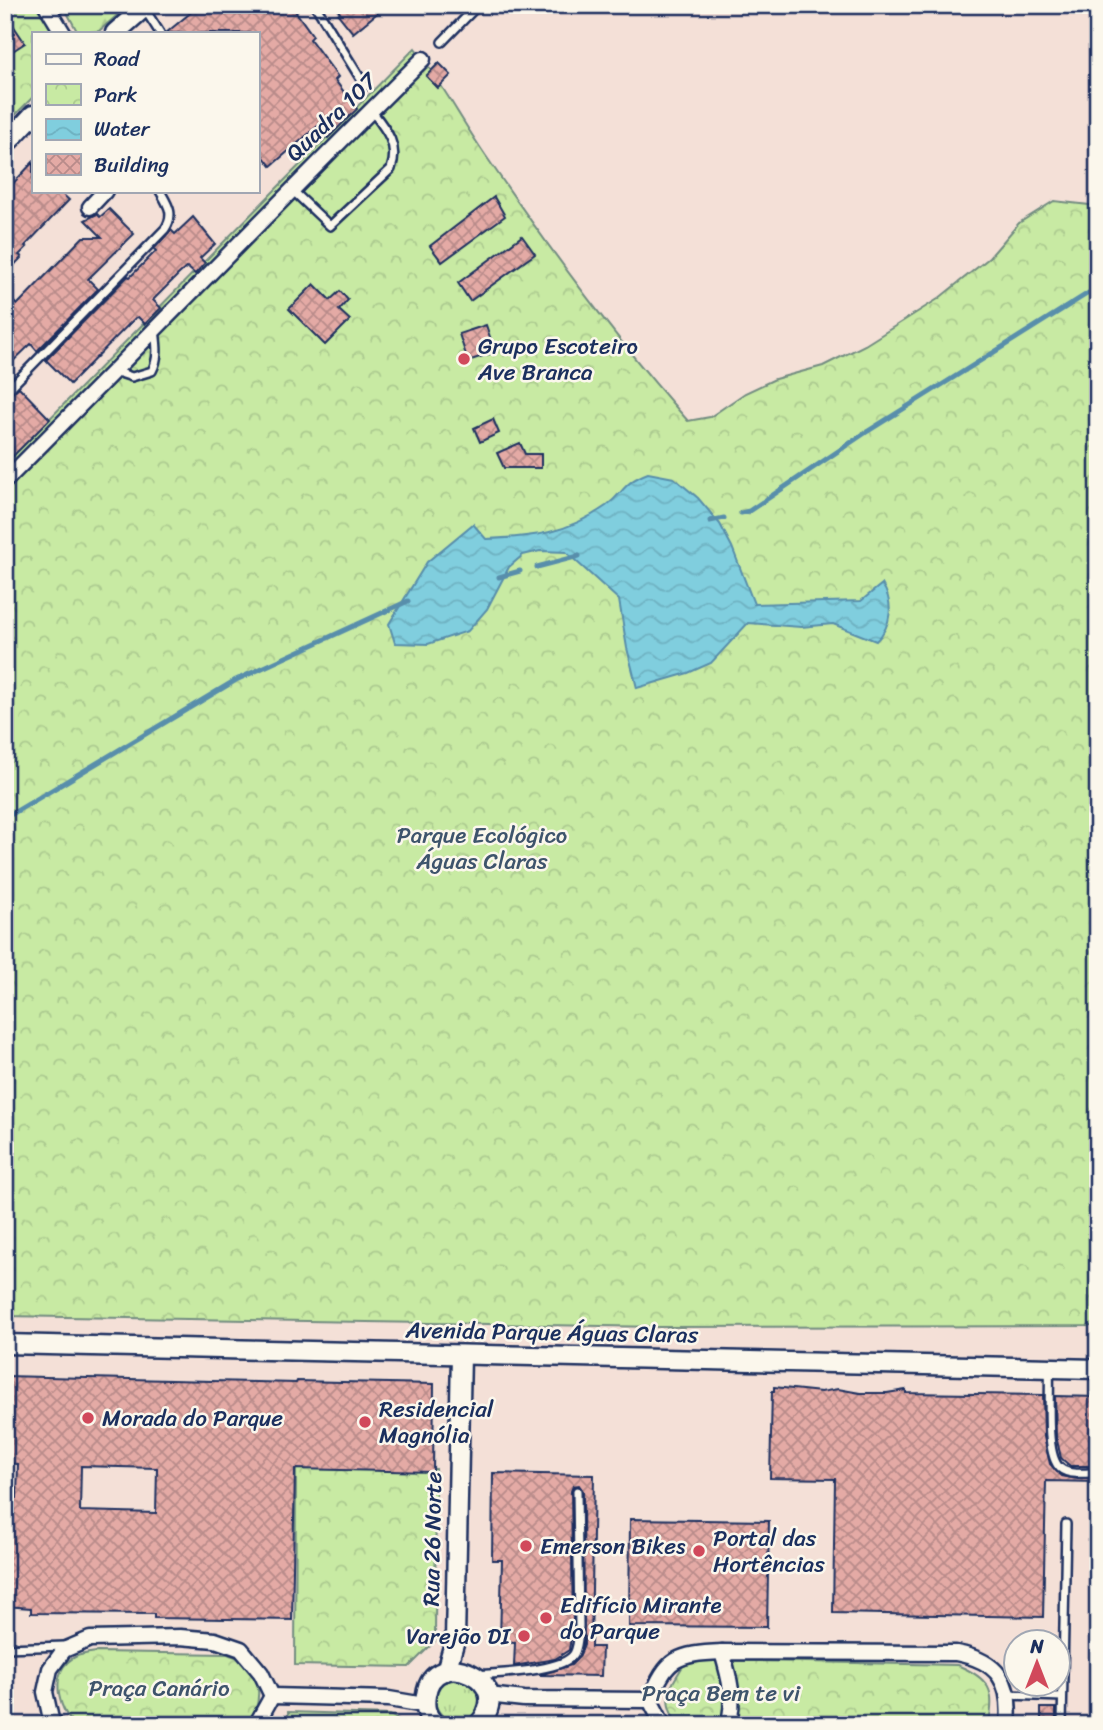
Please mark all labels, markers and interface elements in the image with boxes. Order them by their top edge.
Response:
legend [32,32,259,192]
text: Road [94,40,141,78]
street label: Quadra 107 [276,61,388,172]
text: Park [94,76,137,114]
text: Water [94,110,151,148]
text: Building [94,146,170,184]
place label: Grupo Escoteiro Ave Branca [477,326,638,393]
marker: Grupo Escoteiro Ave Branca [456,351,472,367]
park label: Parque Ecológico Águas Claras [397,815,567,882]
street label: Avenida Parque Águas Claras [404,1309,699,1356]
place label: Residencial Magnólia [379,1389,494,1456]
place label: Morada do Parque [102,1398,283,1439]
marker: Morada do Parque [80,1410,96,1426]
marker: Residencial Magnólia [357,1414,373,1430]
street label: Rua 26 Norte [411,1471,454,1607]
place label: Portal das Hortências [713,1518,825,1585]
place label: Emerson Bikes [540,1526,686,1567]
marker: Emerson Bikes [518,1538,534,1554]
marker: Portal das Hortências [691,1543,707,1559]
place label: Edifício Mirante do Parque [560,1585,722,1652]
marker: Edifício Mirante do Parque [538,1610,554,1626]
place label: Varejão DI [406,1616,512,1657]
marker: Varejão DI [516,1628,532,1644]
north arrow [1002,1628,1072,1698]
text: N [1029,1630,1044,1663]
park label: Praça Canário [88,1668,230,1709]
park label: Praça Bem te vi [642,1673,801,1714]

